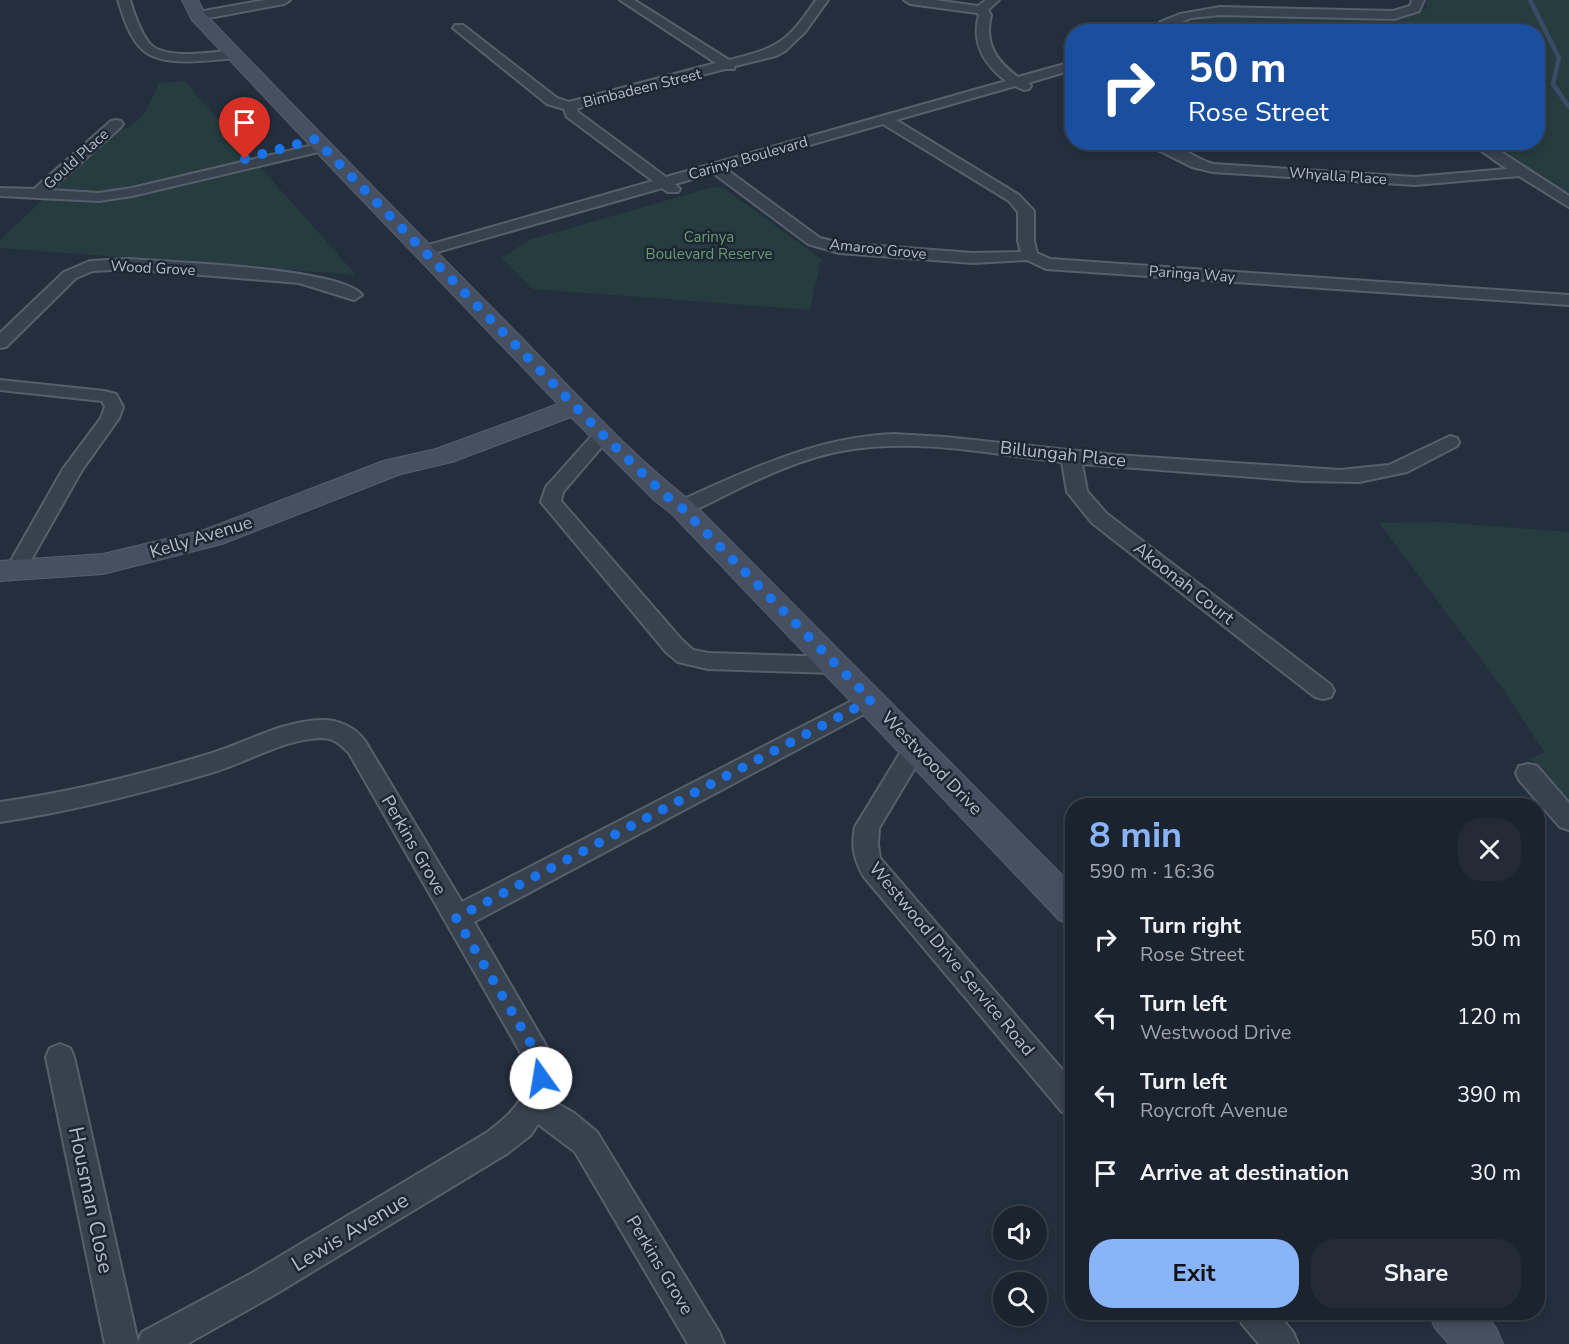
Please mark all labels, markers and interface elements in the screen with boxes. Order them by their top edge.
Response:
text: 50 m [1188,40,1287,97]
icon: right [1089,48,1167,126]
street label: Bimbadeen Street [581,63,704,112]
text: Rose Street [1188,94,1329,131]
pin [219,97,270,159]
icon: arrive [228,106,261,139]
street label: Gould Place [39,124,113,194]
street label: Carinya Boulevard [686,131,810,185]
street label: Whyalla Place [1289,163,1388,189]
park label: Carinya Boulevard Reserve [646,227,773,264]
street label: Amaroo Grove [828,234,928,264]
street label: Wood Grove [110,256,196,280]
street label: Paringa Way [1148,261,1236,287]
street label: Billungah Place [999,435,1127,473]
street label: Kelly Avenue [147,510,255,564]
street label: Akoonah Court [1129,536,1240,630]
street label: Westwood Drive [876,706,988,820]
street label: Perkins Grove [376,791,452,899]
text: 8 min [1089,811,1182,860]
button: close [1458,818,1521,881]
street label: Westwood Drive Service Road [864,857,1040,1061]
text: 590 m · 16:36 [1089,858,1215,885]
text: Turn right [1140,911,1241,941]
icon: right [1089,923,1122,956]
text: 50 m [1470,924,1521,954]
text: Rose Street [1140,941,1244,968]
text: Turn left [1140,989,1227,1019]
icon: left [1089,1001,1122,1034]
text: 120 m [1457,1002,1521,1032]
text: Westwood Drive [1140,1019,1291,1046]
position arrow [509,1046,573,1110]
text: Turn left [1140,1067,1227,1097]
icon: left [1089,1079,1122,1112]
text: 390 m [1457,1080,1521,1110]
text: Roycroft Avenue [1140,1097,1288,1124]
street label: Housman Close [62,1124,120,1276]
icon: arrive [1089,1157,1122,1190]
text: Arrive at destination [1140,1158,1349,1188]
text: 30 m [1470,1158,1521,1188]
street label: Lewis Avenue [286,1186,414,1278]
map controls [993,1206,1047,1326]
button: sound [993,1206,1047,1260]
street label: Perkins Grove [621,1211,699,1319]
button: Exit [1089,1239,1299,1308]
button: Share [1311,1239,1521,1308]
button: search [993,1272,1047,1326]

